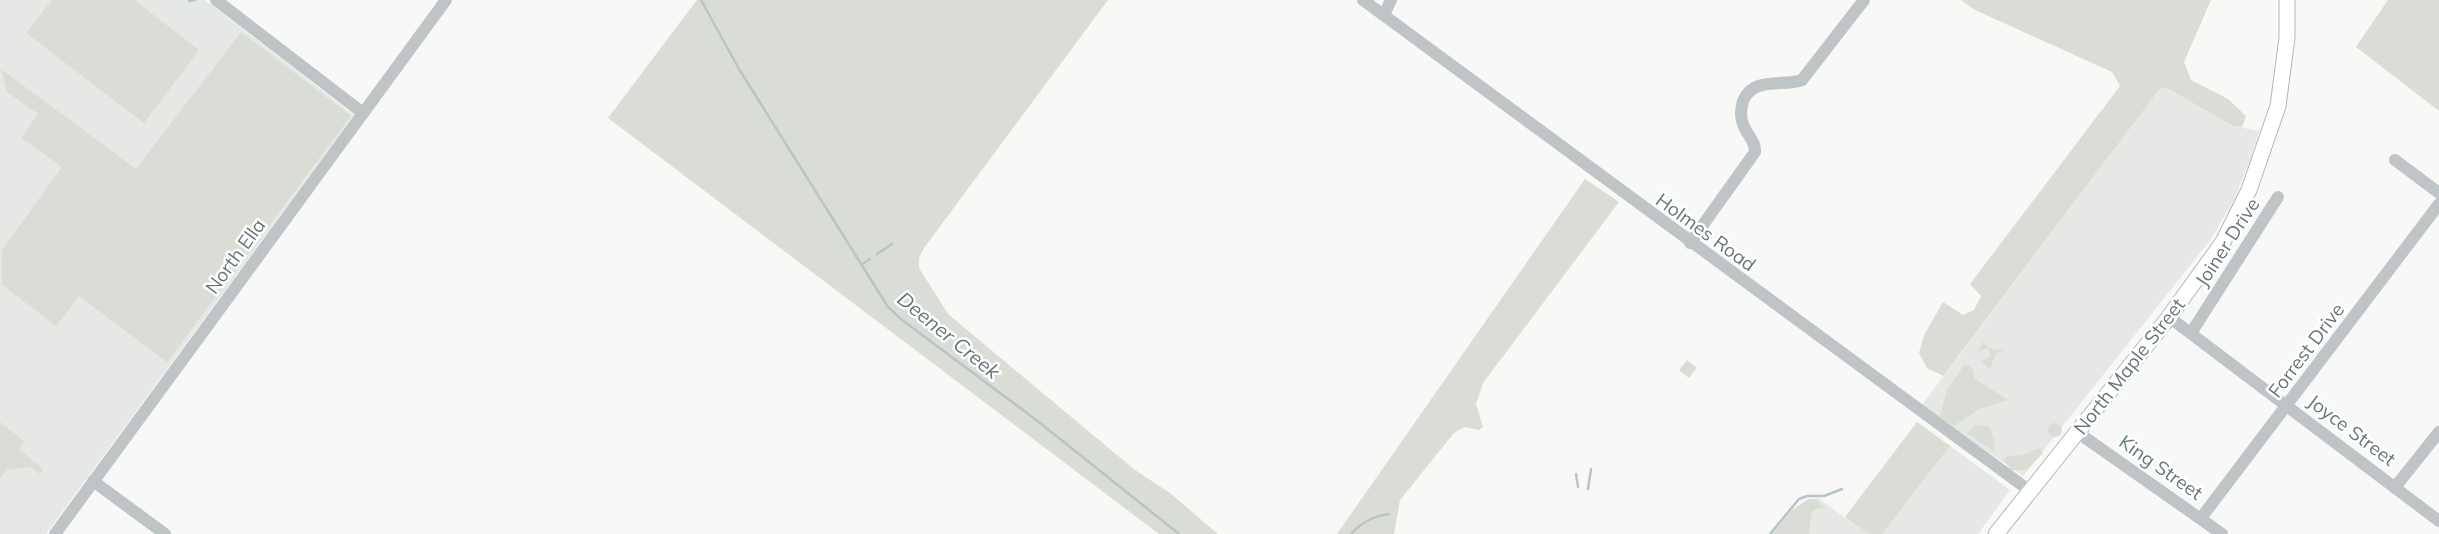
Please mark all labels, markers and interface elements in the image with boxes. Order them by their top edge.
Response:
street label: Holmes Road [1651,188,1761,276]
street label: Joiner Drive [2189,193,2265,291]
street label: North Ella [200,214,270,298]
water label: Deener Creek [893,286,1006,384]
street label: North Maple Street [2068,293,2190,439]
street label: Forrest Drive [2263,298,2349,402]
street label: Joyce Street [2303,389,2401,471]
street label: King Street [2115,429,2208,505]

